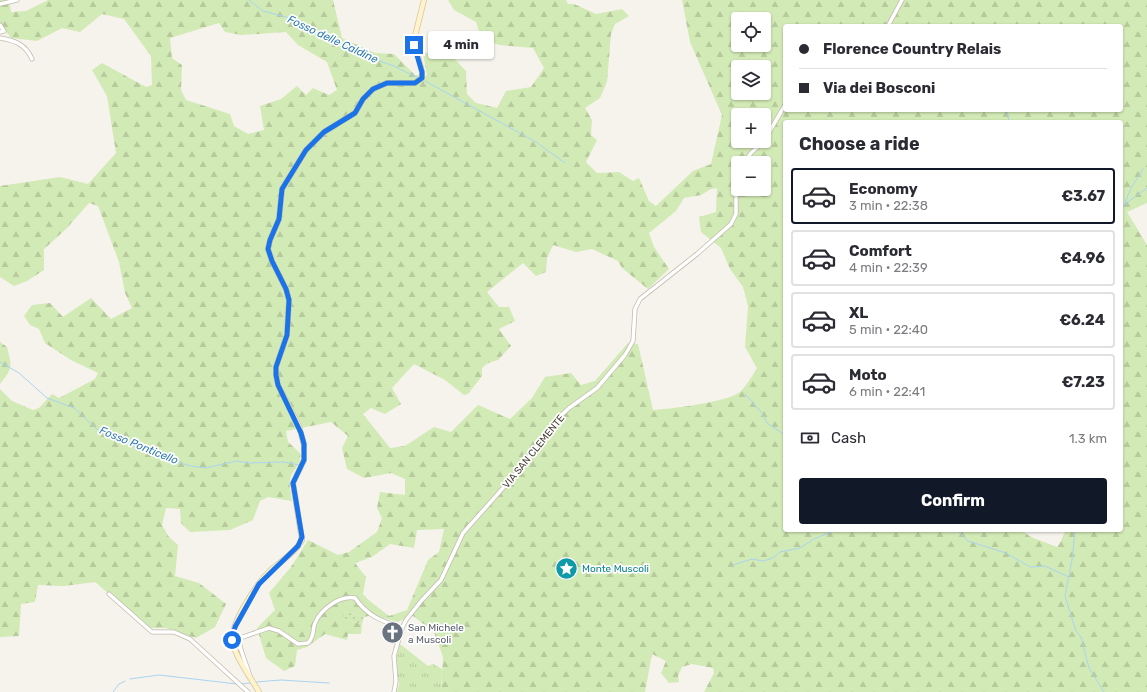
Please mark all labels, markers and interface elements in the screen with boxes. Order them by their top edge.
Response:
map controls [731,12,771,196]
button: locate [731,12,771,52]
water label: Fosso delle Caldine [286,13,380,66]
callout: 4 min [428,31,494,59]
route end [405,36,423,54]
text: 4 min [443,37,479,52]
text: Florence Country Relais [823,40,1001,58]
button: layers [731,60,771,100]
text: Via dei Bosconi [823,79,935,97]
button: + [731,108,771,148]
text: Choose a ride [799,133,920,155]
button: − [731,156,771,196]
icon: car [801,178,837,214]
text: Economy [849,180,918,198]
text: €3.67 [1061,187,1105,205]
text: 3 min · 22:38 [849,198,928,213]
icon: car [801,240,837,276]
text: Comfort [849,242,912,260]
text: €4.96 [1060,249,1105,267]
text: 4 min · 22:39 [849,260,928,275]
icon: car [801,302,837,338]
text: XL [849,304,868,322]
text: €6.24 [1059,311,1105,329]
text: 5 min · 22:40 [849,322,928,337]
icon: car [801,364,837,400]
text: Moto [849,366,887,384]
text: €7.23 [1062,373,1105,391]
text: 6 min · 22:41 [849,384,925,399]
street label: VIA SAN CLEMENTE [500,412,567,491]
water label: Fosso Ponticello [98,424,180,467]
icon: cash [799,427,821,449]
text: Cash [831,429,866,447]
text: 1.3 km [1069,431,1107,446]
button: Confirm [799,478,1107,524]
place icon: Monte Muscoli [554,555,580,581]
place label: Monte Muscoli [582,563,649,575]
church icon: San Michele a Muscoli [380,620,406,646]
place label: San Michele a Muscoli [408,622,464,646]
route start [223,631,241,649]

